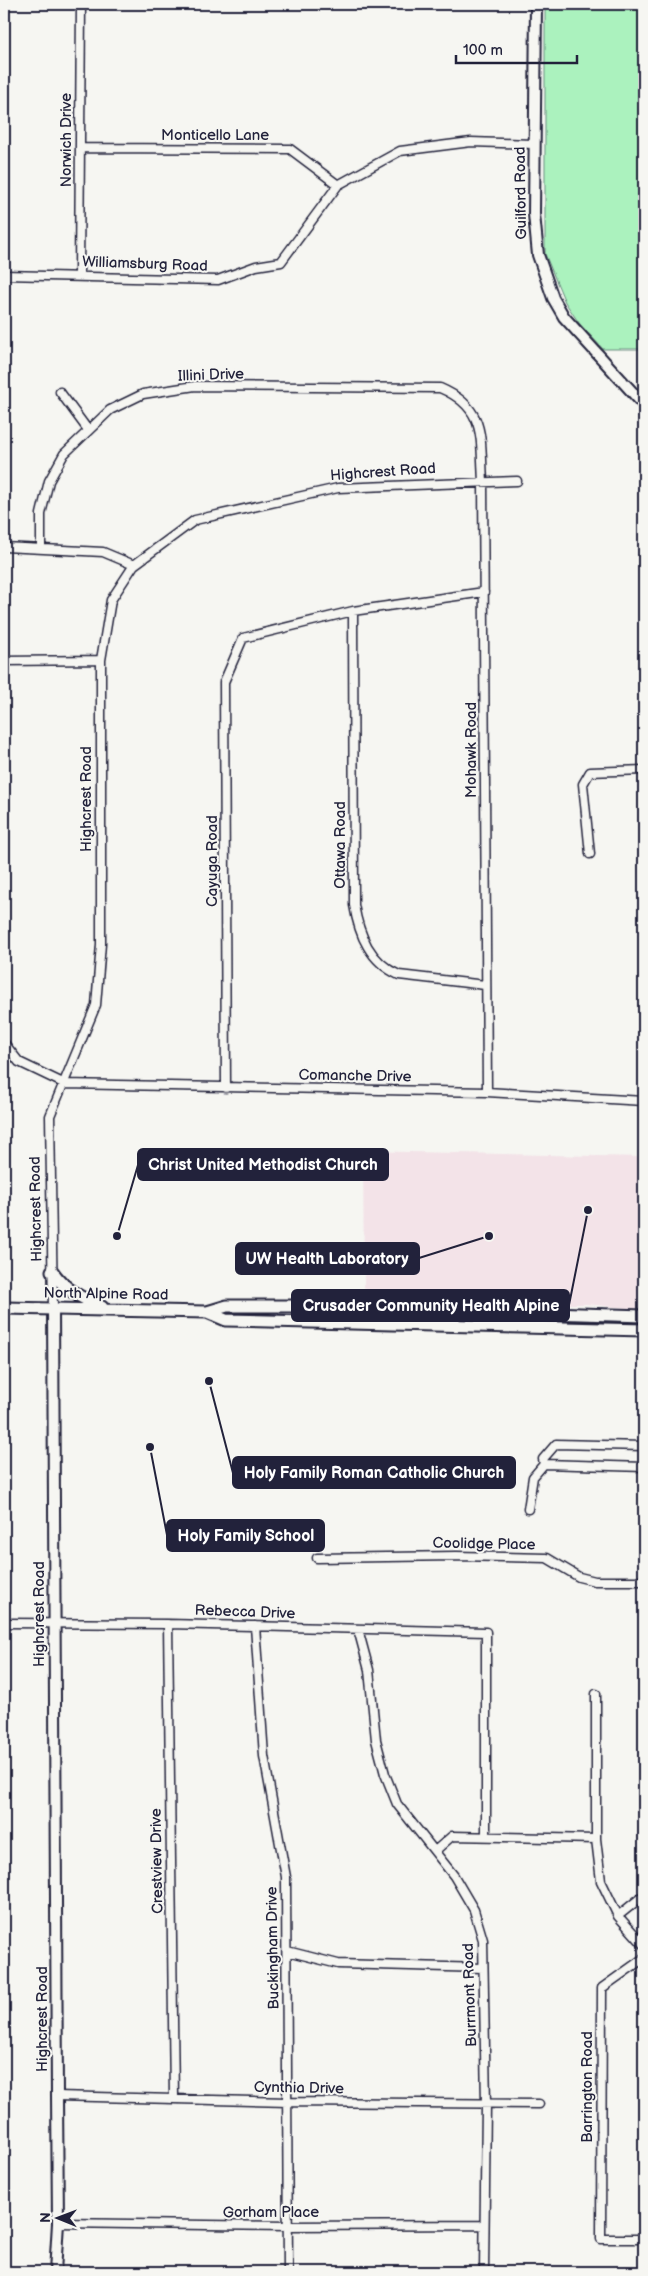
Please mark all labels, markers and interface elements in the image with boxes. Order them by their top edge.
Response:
scale bar [456,32,577,64]
text: 100 m [463,41,503,60]
street label: Norwich Drive [57,93,76,187]
street label: Monticello Lane [161,126,269,145]
street label: Guilford Road [511,146,531,240]
street label: Williamsburg Road [82,252,208,276]
street label: Illini Drive [178,364,244,386]
street label: Highcrest Road [330,459,436,485]
street label: Mohawk Road [462,702,481,798]
street label: Highcrest Road [77,746,96,852]
street label: Ottawa Road [331,801,350,889]
street label: Cayuga Road [203,815,222,907]
street label: Comanche Drive [298,1066,412,1086]
callout: Christ United Methodist Church [138,1149,388,1180]
street label: Highcrest Road [26,1156,46,1262]
text: Christ United Methodist Church [148,1156,378,1175]
callout: UW Health Laboratory [236,1243,419,1274]
text: UW Health Laboratory [245,1250,409,1269]
street label: North Alpine Road [43,1283,169,1305]
callout: Crusader Community Health Alpine [292,1290,569,1321]
text: Crusader Community Health Alpine [303,1297,559,1316]
callout: Holy Family Roman Catholic Church [233,1457,515,1488]
text: Holy Family Roman Catholic Church [244,1464,504,1483]
callout: Holy Family School [167,1520,324,1551]
text: Holy Family School [178,1527,314,1546]
street label: Coolidge Place [432,1534,536,1554]
street label: Highcrest Road [30,1561,49,1667]
street label: Rebecca Drive [194,1601,296,1623]
street label: Crestview Drive [147,1808,167,1914]
street label: Buckingham Drive [262,1886,284,2010]
street label: Burrmont Road [459,1943,481,2047]
street label: Highcrest Road [33,1966,52,2072]
street label: Barrington Road [578,2031,597,2143]
street label: Cynthia Drive [254,2078,344,2098]
north arrow [32,2194,82,2244]
street label: Gorham Place [223,2203,319,2222]
text: N [37,2212,54,2223]

